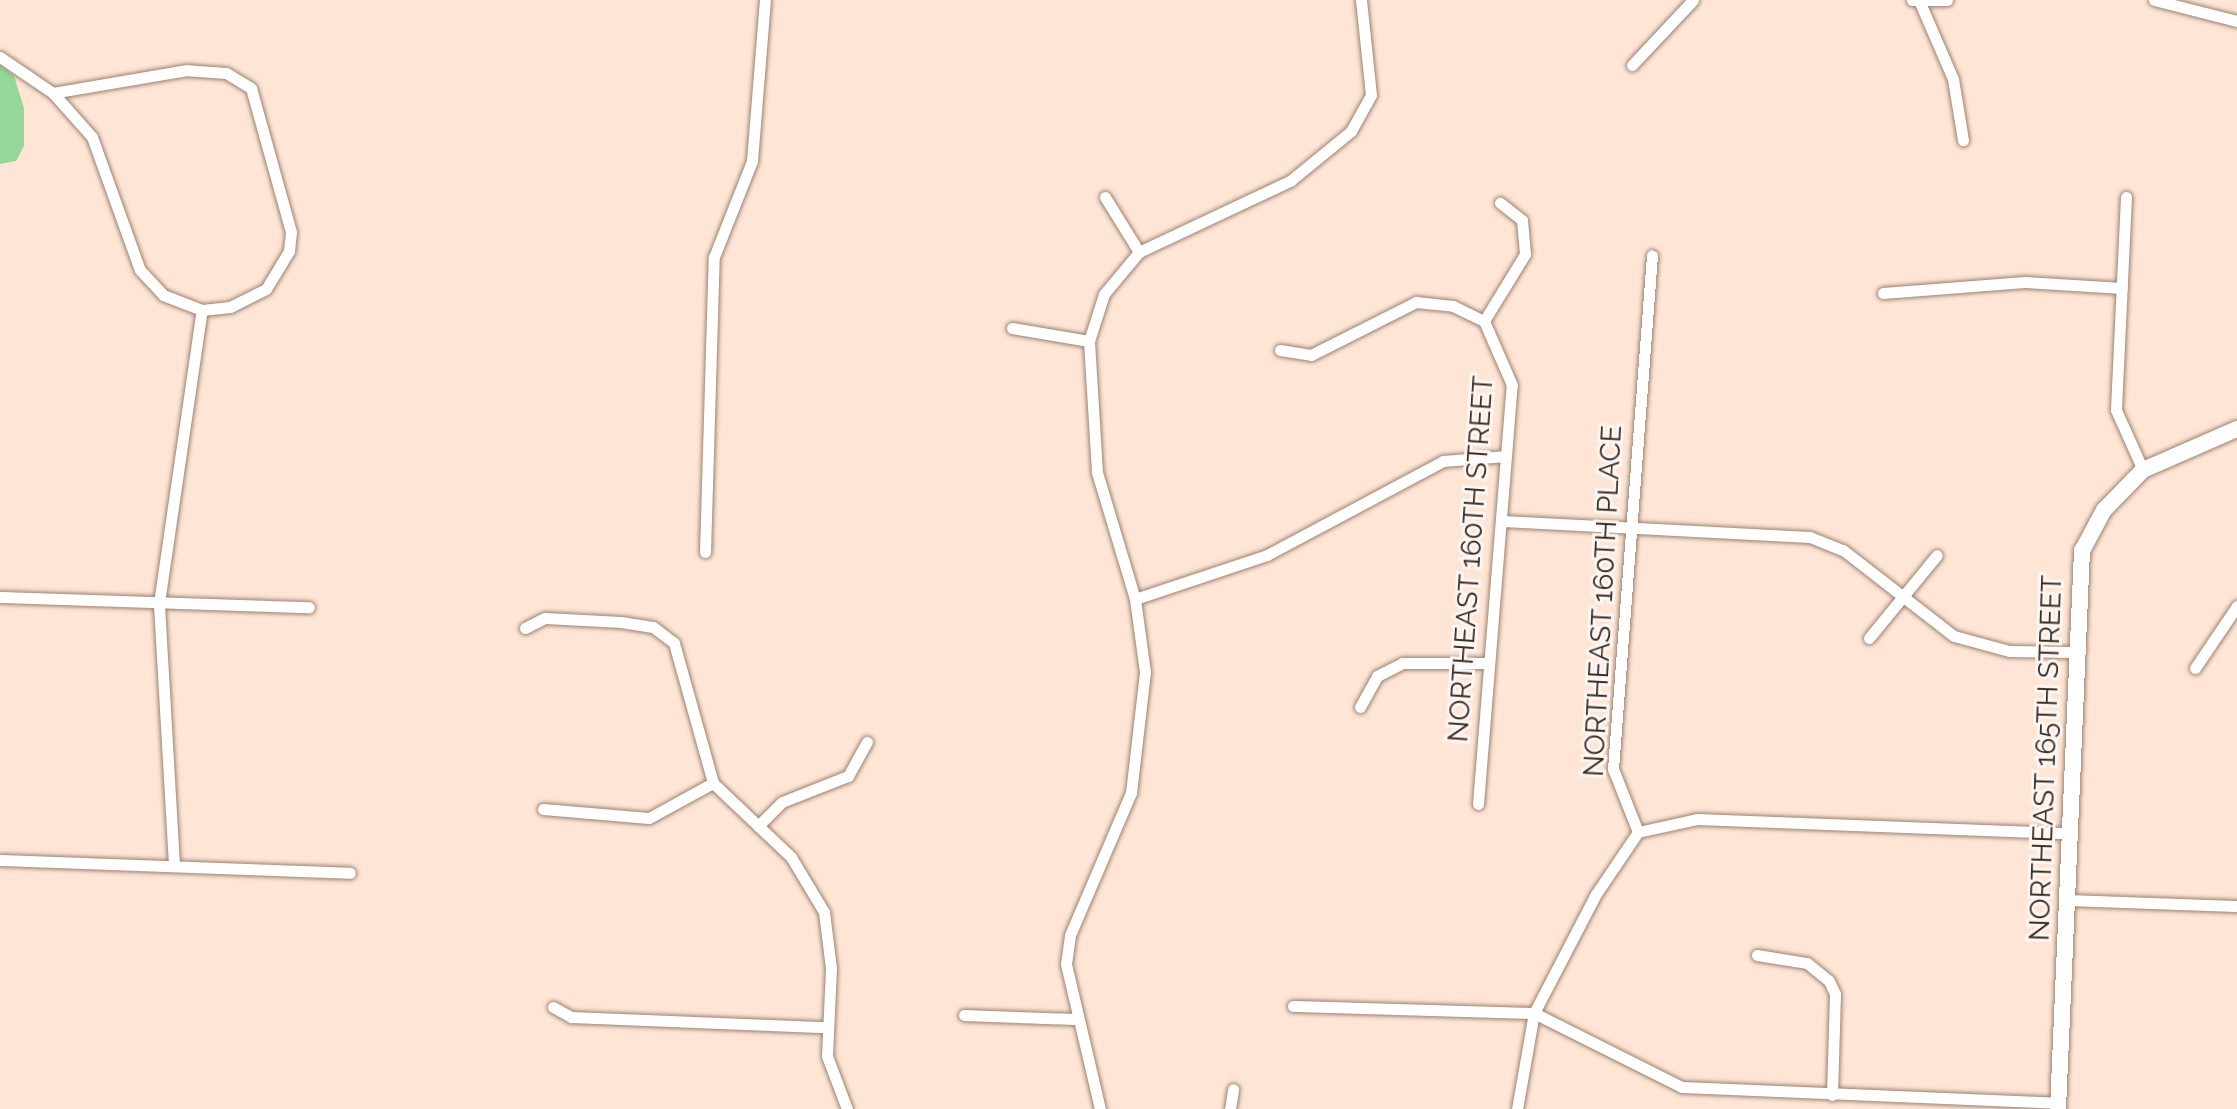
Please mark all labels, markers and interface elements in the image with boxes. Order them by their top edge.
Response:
street label: NORTHEAST 160TH STREET [1441,374,1501,744]
street label: NORTHEAST 160TH PLACE [1577,424,1629,778]
street label: NORTHEAST 165TH STREET [2023,574,2069,942]

